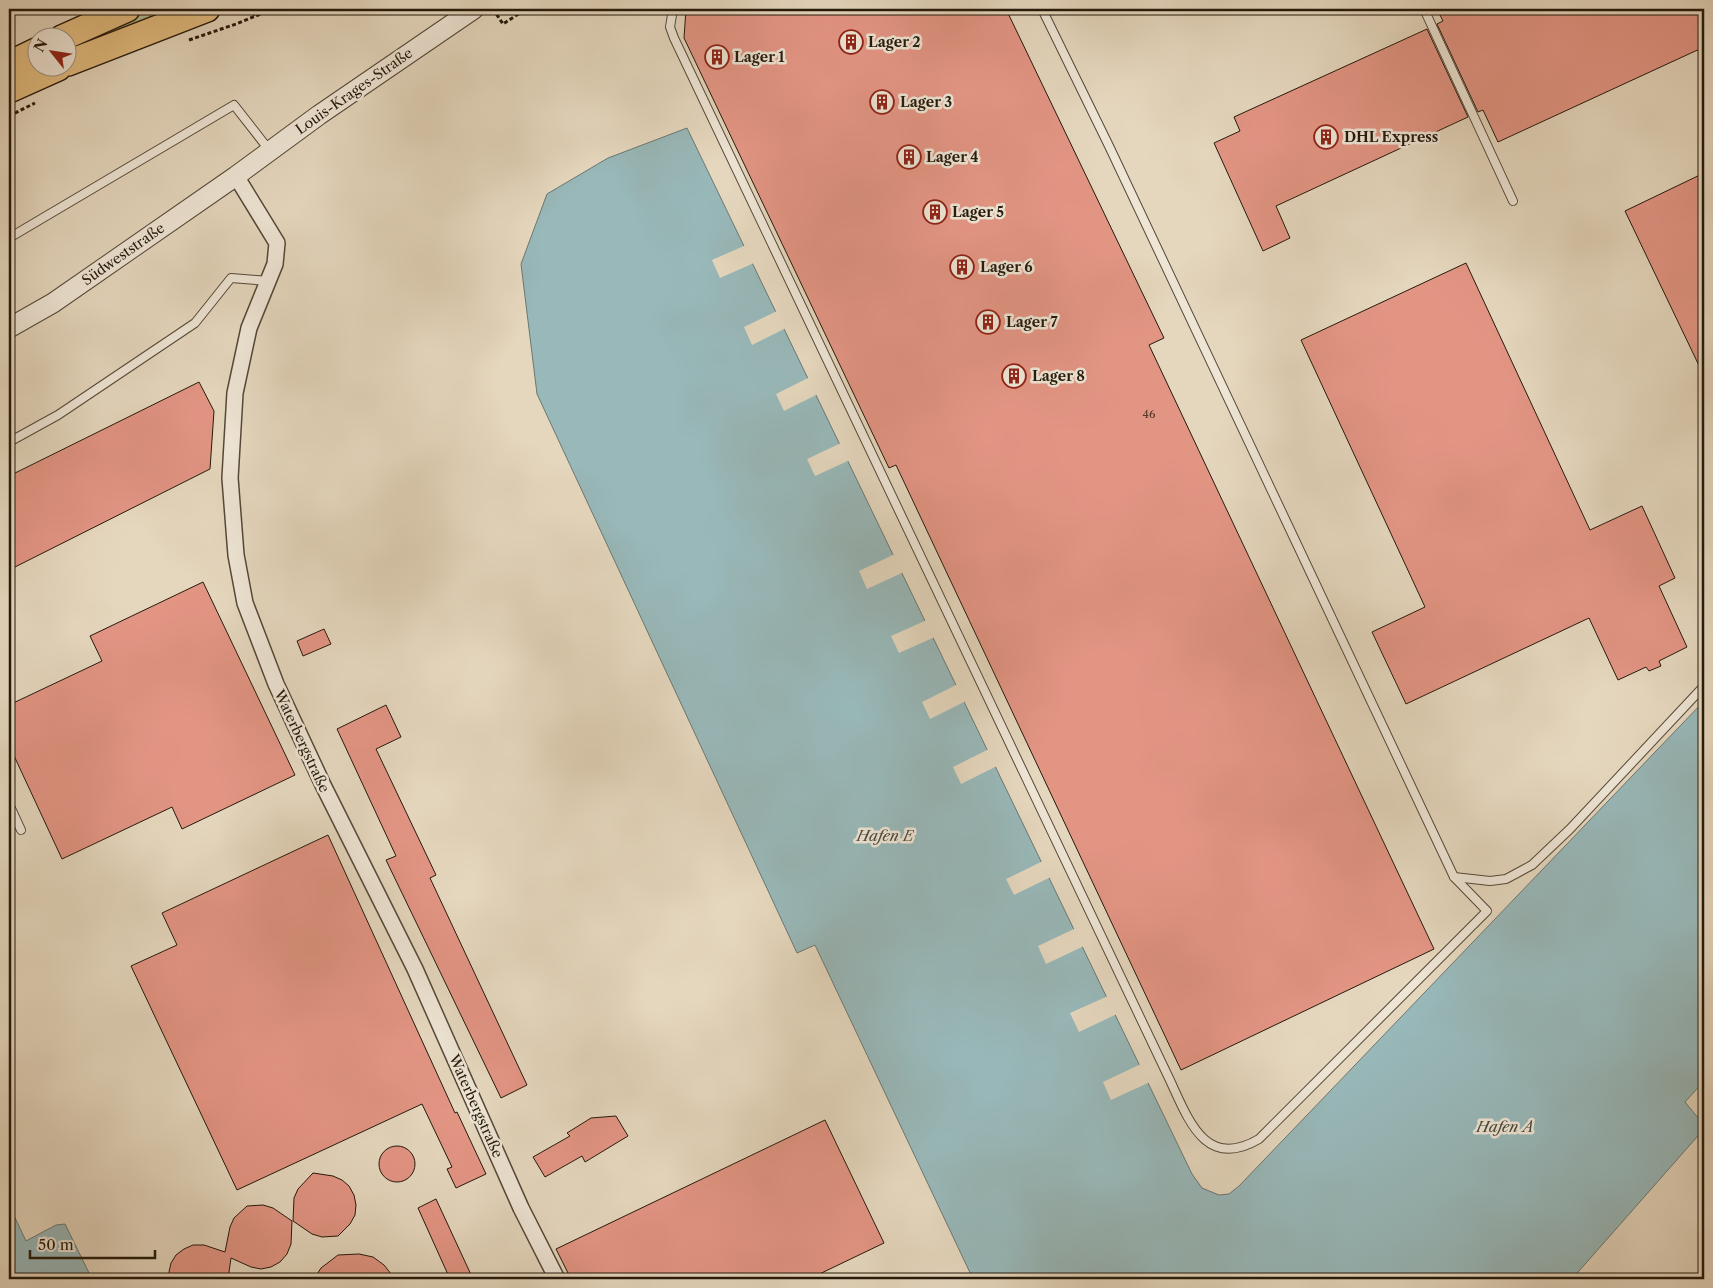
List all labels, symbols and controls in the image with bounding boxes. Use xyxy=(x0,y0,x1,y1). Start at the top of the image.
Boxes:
north arrow xyxy=(28,28,78,78)
building icon: Lager 2 xyxy=(838,29,864,55)
place label: Lager 2 xyxy=(868,33,921,51)
text: N xyxy=(30,36,52,55)
street label: Louis-Krages-Straße xyxy=(292,44,416,138)
building icon: Lager 1 xyxy=(704,44,730,70)
place label: Lager 1 xyxy=(734,48,785,66)
building icon: Lager 3 xyxy=(869,89,895,115)
place label: Lager 3 xyxy=(900,93,952,111)
building icon: DHL Express xyxy=(1313,124,1339,150)
place label: DHL Express xyxy=(1344,128,1438,146)
building icon: Lager 4 xyxy=(896,144,922,170)
place label: Lager 4 xyxy=(926,148,979,166)
building icon: Lager 5 xyxy=(922,199,948,225)
place label: Lager 5 xyxy=(952,203,1004,221)
street label: Südweststraße xyxy=(78,219,168,289)
building icon: Lager 6 xyxy=(949,254,975,280)
place label: Lager 6 xyxy=(980,258,1033,276)
building icon: Lager 7 xyxy=(975,309,1001,335)
place label: Lager 7 xyxy=(1006,313,1058,331)
building icon: Lager 8 xyxy=(1001,363,1027,389)
place label: Lager 8 xyxy=(1032,367,1085,385)
house number: 46 xyxy=(1143,407,1156,421)
street label: Waterbergstraße xyxy=(270,686,334,795)
water label: Hafen E xyxy=(856,826,914,845)
street label: Waterbergstraße xyxy=(445,1051,507,1161)
water label: Hafen A xyxy=(1475,1117,1534,1136)
scale bar xyxy=(30,1228,155,1260)
text: 50 m xyxy=(38,1235,74,1254)

